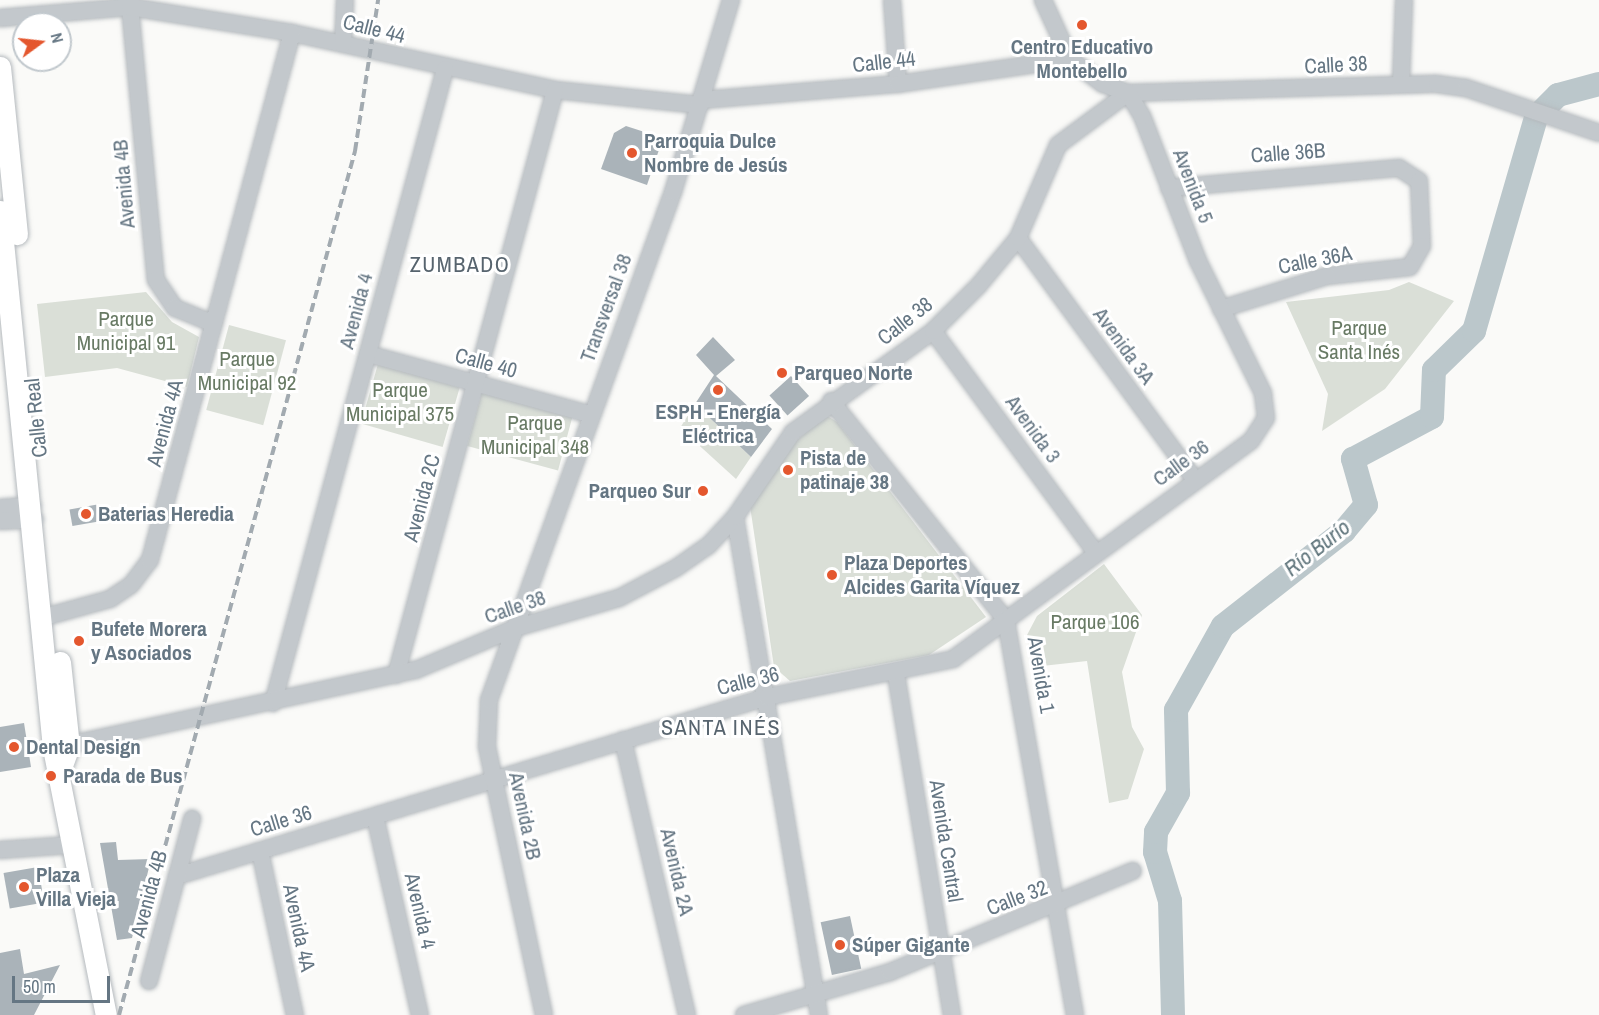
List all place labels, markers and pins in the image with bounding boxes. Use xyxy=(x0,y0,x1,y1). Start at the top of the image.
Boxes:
marker: Centro Educativo Montebello xyxy=(1075,18,1089,32)
place label: Centro Educativo Montebello xyxy=(1011,34,1153,84)
place label: Parroquia Dulce Nombre de Jesús xyxy=(644,128,788,178)
marker: Parroquia Dulce Nombre de Jesús xyxy=(625,146,639,160)
place label: Parqueo Norte xyxy=(794,360,913,386)
marker: Parqueo Norte xyxy=(775,366,789,380)
marker: ESPH - Energía Eléctrica xyxy=(711,383,725,397)
place label: ESPH - Energía Eléctrica xyxy=(655,399,781,449)
place label: Pista de patinaje 38 xyxy=(800,445,889,495)
marker: Pista de patinaje 38 xyxy=(781,463,795,477)
place label: Parqueo Sur xyxy=(589,478,691,504)
marker: Parqueo Sur xyxy=(696,484,710,498)
place label: Baterias Heredia xyxy=(98,501,234,527)
marker: Baterias Heredia xyxy=(79,507,93,521)
place label: Plaza Deportes Alcides Garita Víquez xyxy=(844,550,1020,600)
marker: Plaza Deportes Alcides Garita Víquez xyxy=(825,568,839,582)
place label: Bufete Morera y Asociados xyxy=(91,616,207,666)
marker: Bufete Morera y Asociados xyxy=(72,634,86,648)
place label: Dental Design xyxy=(26,734,141,760)
marker: Dental Design xyxy=(7,740,21,754)
place label: Parada de Bus xyxy=(63,763,183,789)
marker: Parada de Bus xyxy=(44,769,58,783)
place label: Plaza Villa Vieja xyxy=(36,862,116,912)
marker: Plaza Villa Vieja xyxy=(17,880,31,894)
place label: Súper Gigante xyxy=(852,932,970,958)
marker: Súper Gigante xyxy=(833,938,847,952)

